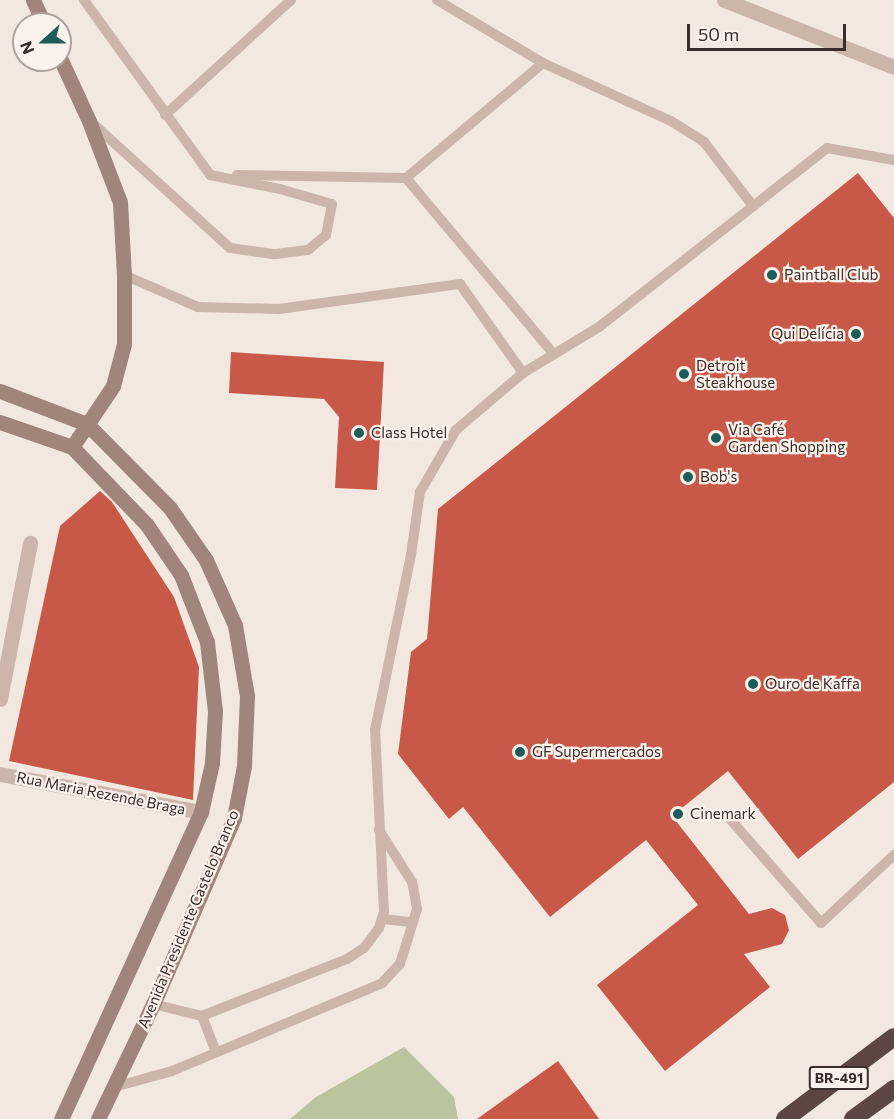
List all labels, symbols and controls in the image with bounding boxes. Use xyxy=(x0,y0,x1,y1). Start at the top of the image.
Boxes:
north arrow xyxy=(12,12,72,72)
scale bar xyxy=(690,12,849,50)
text: 50 m xyxy=(698,23,739,45)
text: N xyxy=(16,39,38,57)
place label: Paintball Club xyxy=(784,266,878,284)
marker: Paintball Club xyxy=(765,268,779,282)
place label: Qui Delícia xyxy=(771,325,844,343)
marker: Qui Delícia xyxy=(849,327,863,341)
place label: Detroit Steakhouse xyxy=(696,356,775,391)
marker: Detroit Steakhouse xyxy=(677,367,691,381)
place label: Via Café Garden Shopping xyxy=(728,420,845,455)
place label: Class Hotel xyxy=(371,424,447,442)
marker: Class Hotel xyxy=(352,426,366,440)
marker: Via Café Garden Shopping xyxy=(709,431,723,445)
place label: Bob's xyxy=(700,468,737,486)
marker: Bob's xyxy=(681,470,695,484)
place label: Ouro de Kaffa xyxy=(765,675,860,693)
marker: Ouro de Kaffa xyxy=(746,677,760,691)
place label: GF Supermercados xyxy=(532,743,661,761)
marker: GF Supermercados xyxy=(513,745,527,759)
street label: Rua Maria Rezende Braga xyxy=(15,768,187,818)
place label: Cinemark xyxy=(690,805,756,823)
street label: Avenida Presidente Castelo Branco xyxy=(134,807,242,1031)
marker: Cinemark xyxy=(671,807,685,821)
road number: BR-491 xyxy=(808,1067,870,1089)

